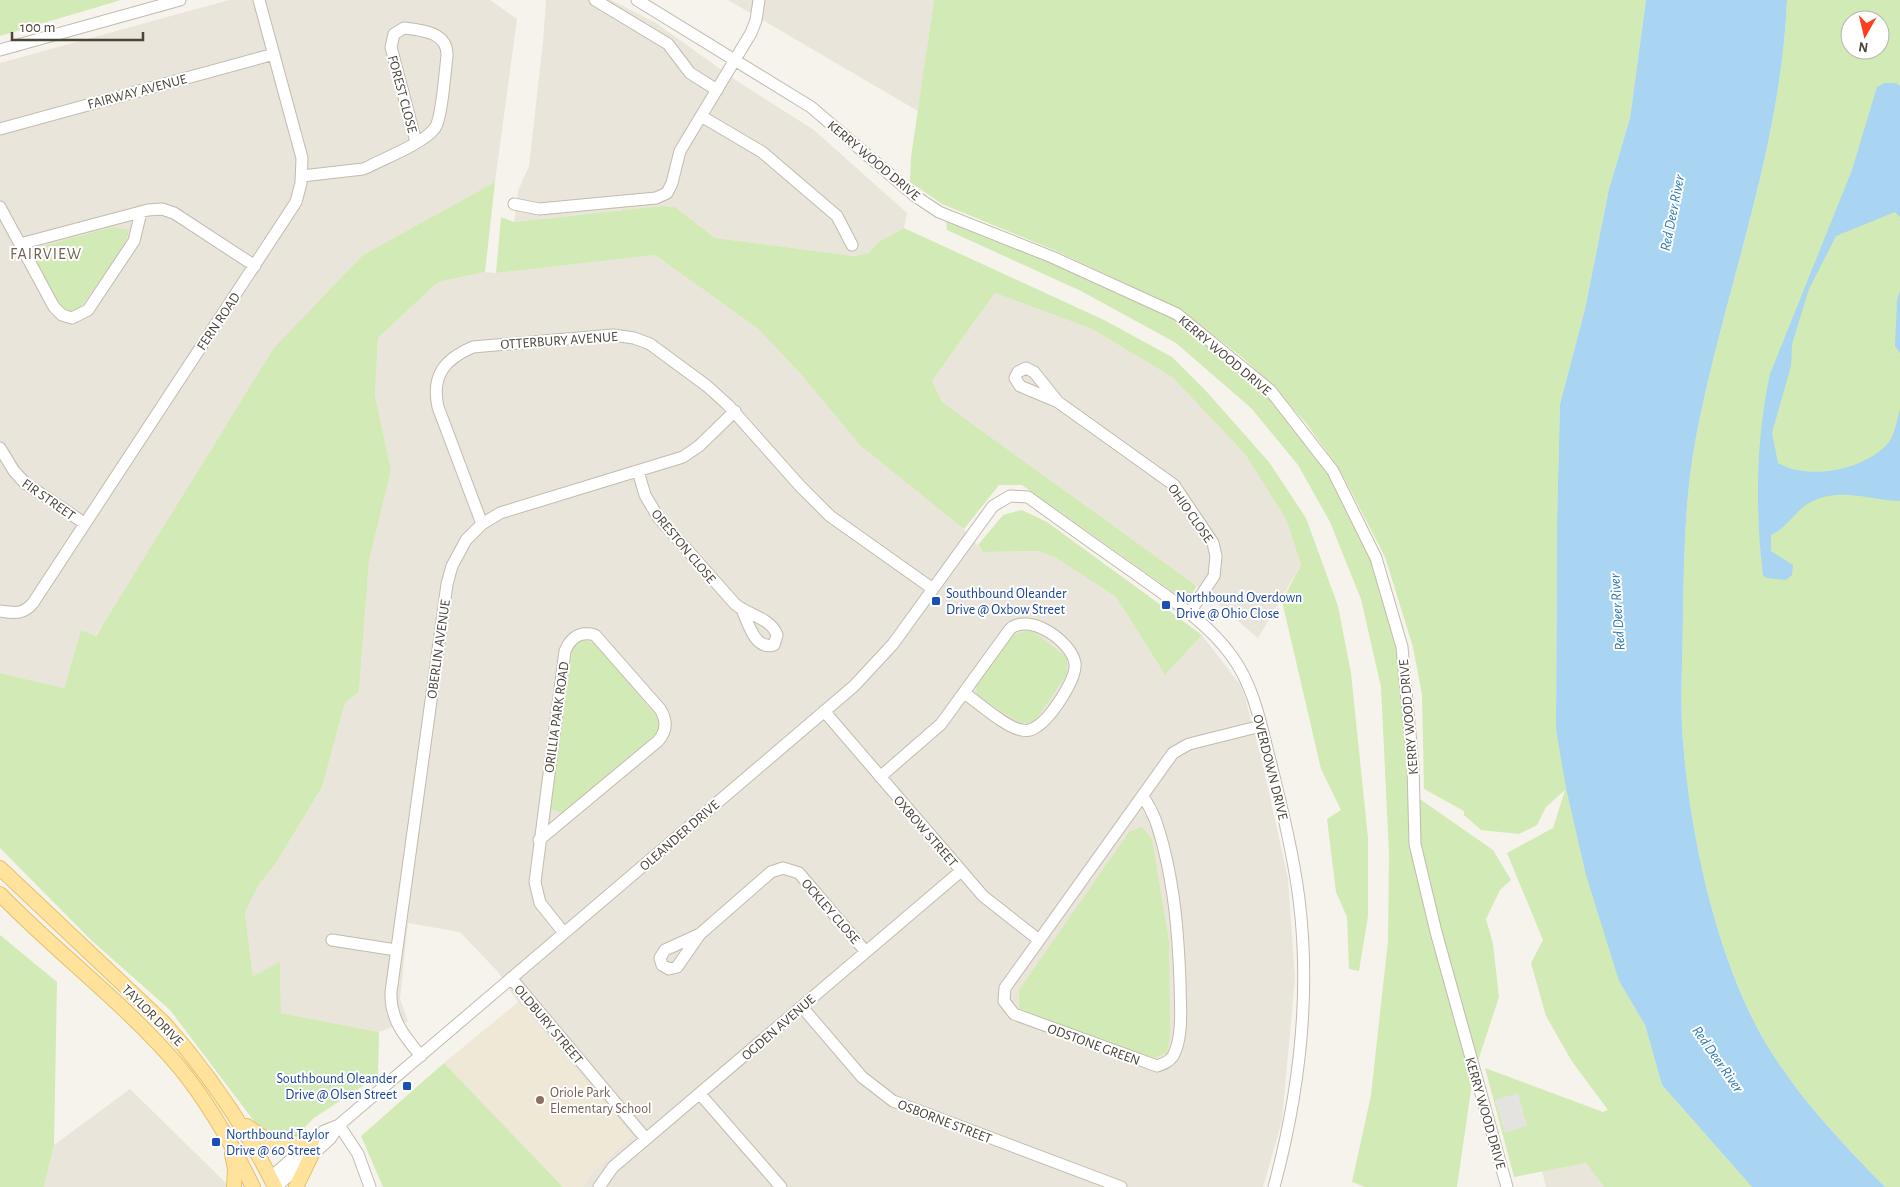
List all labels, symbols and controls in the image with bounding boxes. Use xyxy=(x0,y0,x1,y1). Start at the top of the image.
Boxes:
scale bar xyxy=(12,10,144,42)
north arrow xyxy=(1840,10,1890,60)
text: 100 m xyxy=(20,20,55,35)
text: N xyxy=(1858,39,1869,54)
street label: FOREST CLOSE xyxy=(385,54,419,135)
street label: FAIRWAY AVENUE xyxy=(86,72,188,112)
street label: KERRY WOOD DRIVE xyxy=(825,118,922,203)
water label: Red Deer River xyxy=(1658,173,1687,252)
district label: FAIRVIEW xyxy=(10,246,82,262)
street label: FERN ROAD xyxy=(195,290,243,353)
street label: KERRY WOOD DRIVE xyxy=(1176,313,1273,398)
street label: OTTERBURY AVENUE xyxy=(500,330,618,352)
street label: FIR STREET xyxy=(19,477,78,523)
street label: OHIO CLOSE xyxy=(1165,482,1216,546)
street label: ORESTON CLOSE xyxy=(648,507,718,586)
water label: Red Deer River xyxy=(1607,572,1628,651)
place label: Southbound Oleander Drive @ Oxbow Street xyxy=(946,587,1067,617)
place label: Northbound Overdown Drive @ Ohio Close xyxy=(1176,591,1302,621)
marker: Southbound Oleander Drive @ Oxbow Street xyxy=(930,595,942,607)
street label: OBERLIN AVENUE xyxy=(425,598,453,700)
marker: Northbound Overdown Drive @ Ohio Close xyxy=(1160,599,1172,611)
street label: KERRY WOOD DRIVE xyxy=(1397,658,1421,775)
street label: ORILLIA PARK ROAD xyxy=(542,661,572,774)
street label: OVERDOWN DRIVE xyxy=(1250,713,1290,822)
street label: OXBOW STREET xyxy=(891,793,960,870)
street label: OLEANDER DRIVE xyxy=(637,798,722,874)
street label: OCKLEY CLOSE xyxy=(798,877,862,947)
street label: TAYLOR DRIVE xyxy=(119,982,186,1049)
street label: OLDBURY STREET xyxy=(511,982,585,1067)
street label: OGDEN AVENUE xyxy=(739,992,818,1063)
street label: ODSTONE GREEN xyxy=(1046,1022,1142,1068)
water label: Red Deer River xyxy=(1689,1023,1747,1096)
street label: KERRY WOOD DRIVE xyxy=(1462,1056,1508,1171)
place label: Southbound Oleander Drive @ Olsen Street xyxy=(276,1072,398,1102)
marker: Southbound Oleander Drive @ Olsen Street xyxy=(401,1080,413,1092)
place label: Oriole Park Elementary School xyxy=(550,1086,652,1116)
marker: Oriole Park Elementary School xyxy=(534,1094,546,1106)
street label: OSBORNE STREET xyxy=(896,1098,994,1146)
place label: Northbound Taylor Drive @ 60 Street xyxy=(226,1128,330,1158)
marker: Northbound Taylor Drive @ 60 Street xyxy=(210,1136,222,1148)

